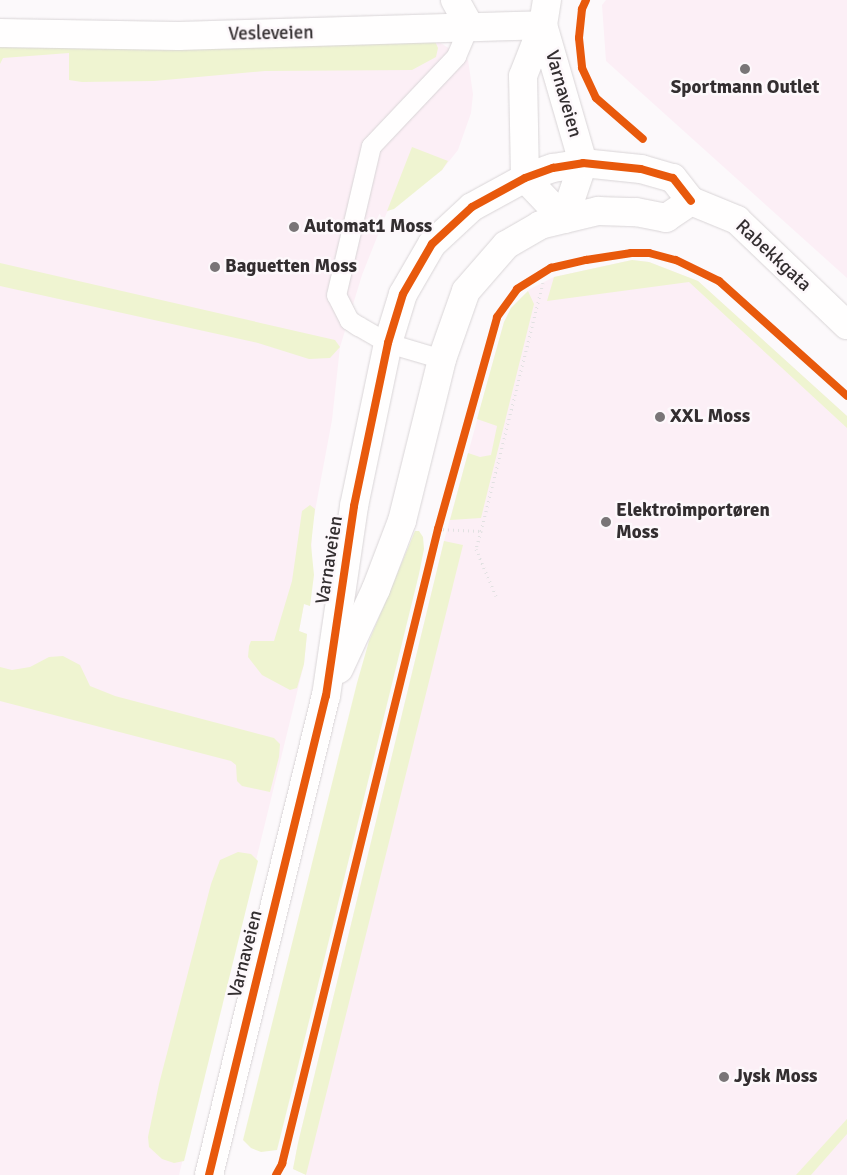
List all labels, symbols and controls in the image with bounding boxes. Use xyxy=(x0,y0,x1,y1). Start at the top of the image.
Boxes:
street label: Vesleveien xyxy=(228,22,314,46)
street label: Varnaveien xyxy=(540,48,586,140)
marker: Sportmann Outlet xyxy=(739,63,751,75)
place label: Sportmann Outlet xyxy=(671,77,819,99)
street label: Rabekkgata xyxy=(730,215,816,297)
place label: Automat1 Moss xyxy=(304,216,432,238)
marker: Automat1 Moss xyxy=(288,221,300,233)
place label: Baguetten Moss xyxy=(225,256,357,278)
marker: Baguetten Moss xyxy=(209,261,221,273)
place label: XXL Moss xyxy=(670,406,750,428)
marker: XXL Moss xyxy=(654,411,666,423)
place label: Elektroimportøren Moss xyxy=(616,500,770,544)
street label: Varnaveien xyxy=(312,514,348,606)
marker: Elektroimportøren Moss xyxy=(600,516,612,528)
street label: Varnaveien xyxy=(224,908,268,1000)
place label: Jysk Moss xyxy=(734,1066,818,1088)
marker: Jysk Moss xyxy=(718,1071,730,1083)

